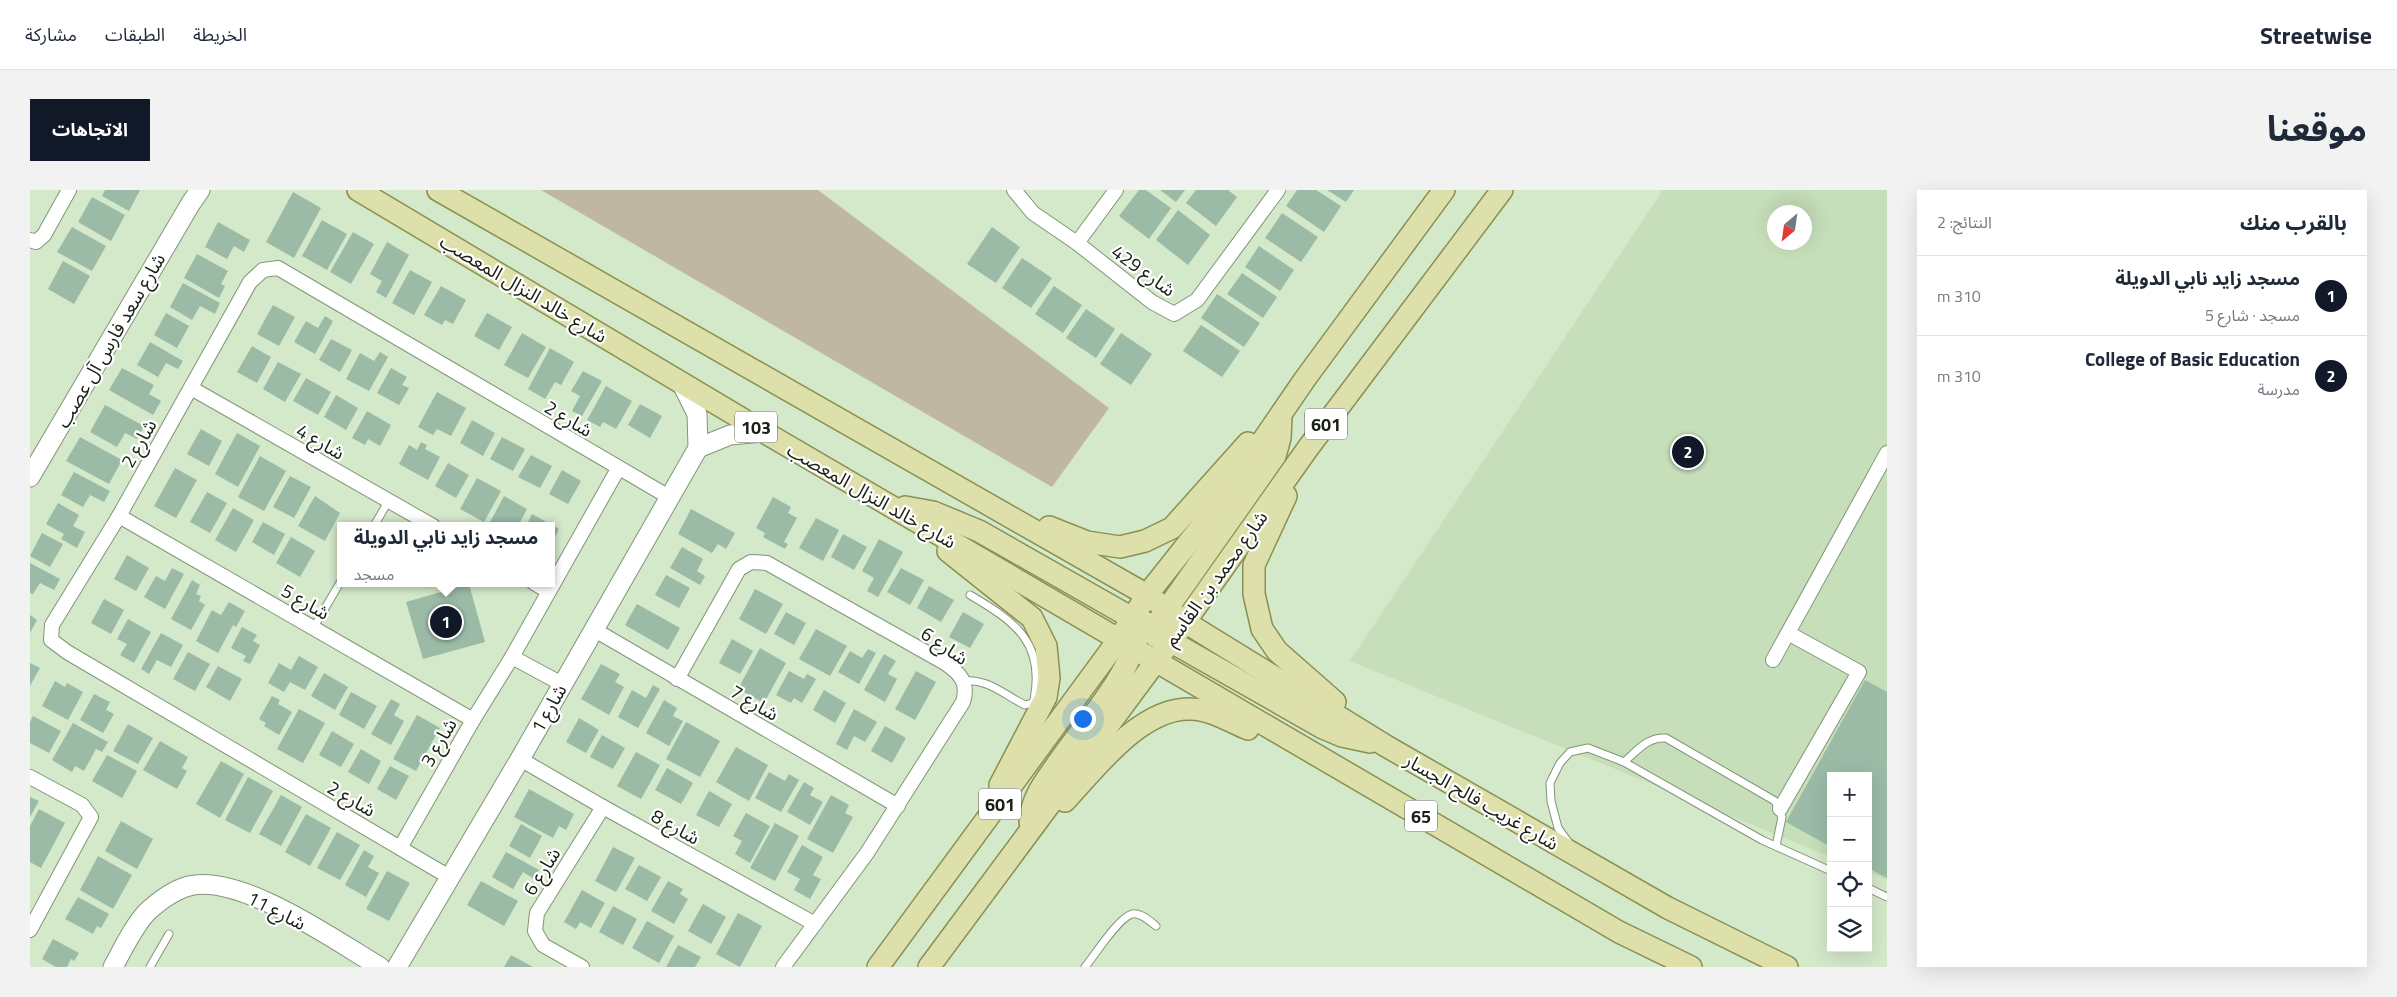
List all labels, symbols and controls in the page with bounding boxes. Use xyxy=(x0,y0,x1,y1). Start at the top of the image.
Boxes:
text: Streetwise xyxy=(2260,17,2372,53)
text: مشاركة xyxy=(25,21,77,48)
text: الطبقات xyxy=(105,21,165,48)
text: الخريطة xyxy=(193,21,247,48)
button: الاتجاهات xyxy=(30,99,150,161)
text: موقعنا xyxy=(2267,101,2367,155)
north arrow xyxy=(1767,205,1812,250)
text: بالقرب منك xyxy=(2240,206,2347,238)
text: النتائج: 2 xyxy=(1937,210,1992,234)
street label: شارع خالد النزال المعصب xyxy=(435,226,613,350)
street label: شارع 429 xyxy=(1106,237,1182,303)
street label: شارع سعد فارس آل عصب xyxy=(48,247,172,433)
text: مسجد زايد نابي الدويلة xyxy=(2115,263,2300,292)
text: 310 m xyxy=(1937,284,1981,308)
text: 1 xyxy=(2327,284,2335,308)
text: مسجد · شارع 5 xyxy=(2205,303,2300,327)
text: College of Basic Education xyxy=(2085,344,2300,373)
text: 310 m xyxy=(1937,364,1981,388)
text: 2 xyxy=(2327,364,2335,388)
text: مدرسة xyxy=(2257,377,2300,401)
street label: شارع 2 xyxy=(539,392,599,444)
road number: 601 xyxy=(1305,408,1347,440)
road number: 103 xyxy=(735,412,777,442)
street label: شارع 2 xyxy=(113,413,163,473)
street label: شارع 4 xyxy=(291,415,351,467)
pin: 2 xyxy=(1672,433,1704,471)
street label: شارع خالد النزال المعصب xyxy=(782,435,962,555)
street label: شارع محمد بن القاسم xyxy=(1156,504,1275,653)
popup xyxy=(337,522,555,587)
text: مسجد زايد نابي الدويلة xyxy=(354,522,538,551)
text: مسجد xyxy=(354,562,394,586)
street label: شارع 5 xyxy=(276,575,336,627)
pin: 1 xyxy=(430,603,462,641)
street label: شارع 6 xyxy=(915,618,975,672)
street label: شارع 7 xyxy=(725,676,785,728)
street label: شارع 1 xyxy=(523,678,573,738)
your location xyxy=(1070,706,1096,732)
street label: شارع 3 xyxy=(412,712,464,772)
street label: شارع غريب فالح الجسار xyxy=(1398,744,1565,858)
street label: شارع 2 xyxy=(322,772,382,824)
map controls xyxy=(1827,772,1872,952)
button: + xyxy=(1827,772,1872,817)
road number: 601 xyxy=(979,788,1021,820)
road number: 65 xyxy=(1405,800,1437,832)
street label: شارع 8 xyxy=(646,801,706,851)
button: − xyxy=(1827,817,1872,862)
street label: شارع 6 xyxy=(515,841,567,901)
button: locate xyxy=(1827,862,1872,907)
street label: شارع 11 xyxy=(243,883,311,937)
button: layers xyxy=(1827,907,1872,952)

